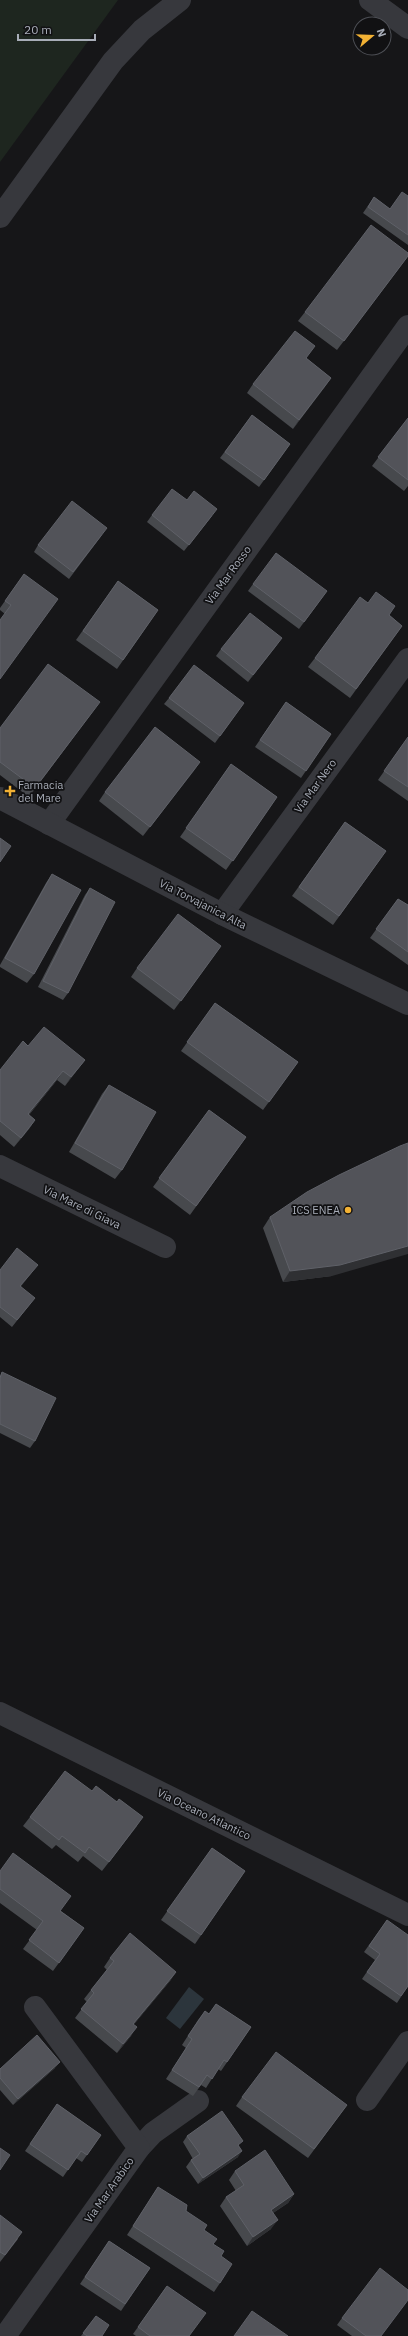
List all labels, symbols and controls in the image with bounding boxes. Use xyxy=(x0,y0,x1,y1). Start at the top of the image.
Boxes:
scale bar xyxy=(18,16,95,42)
north arrow xyxy=(352,16,392,56)
text: 20 m xyxy=(24,22,52,37)
text: N xyxy=(374,27,389,39)
street label: Via Mar Rosso xyxy=(202,543,254,607)
street label: Via Mar Nero xyxy=(291,756,339,816)
place label: Farmacia del Mare xyxy=(18,778,63,805)
marker: Farmacia del Mare xyxy=(5,786,15,796)
street label: Via Torvajanica Alta xyxy=(157,876,249,932)
street label: Via Mare di Giava xyxy=(41,1182,123,1232)
place label: ICS ENEA xyxy=(292,1203,340,1217)
marker: ICS ENEA xyxy=(343,1205,353,1215)
street label: Via Oceano Atlantico xyxy=(155,1785,253,1843)
street label: Via Mar Arabico xyxy=(81,2154,137,2226)

